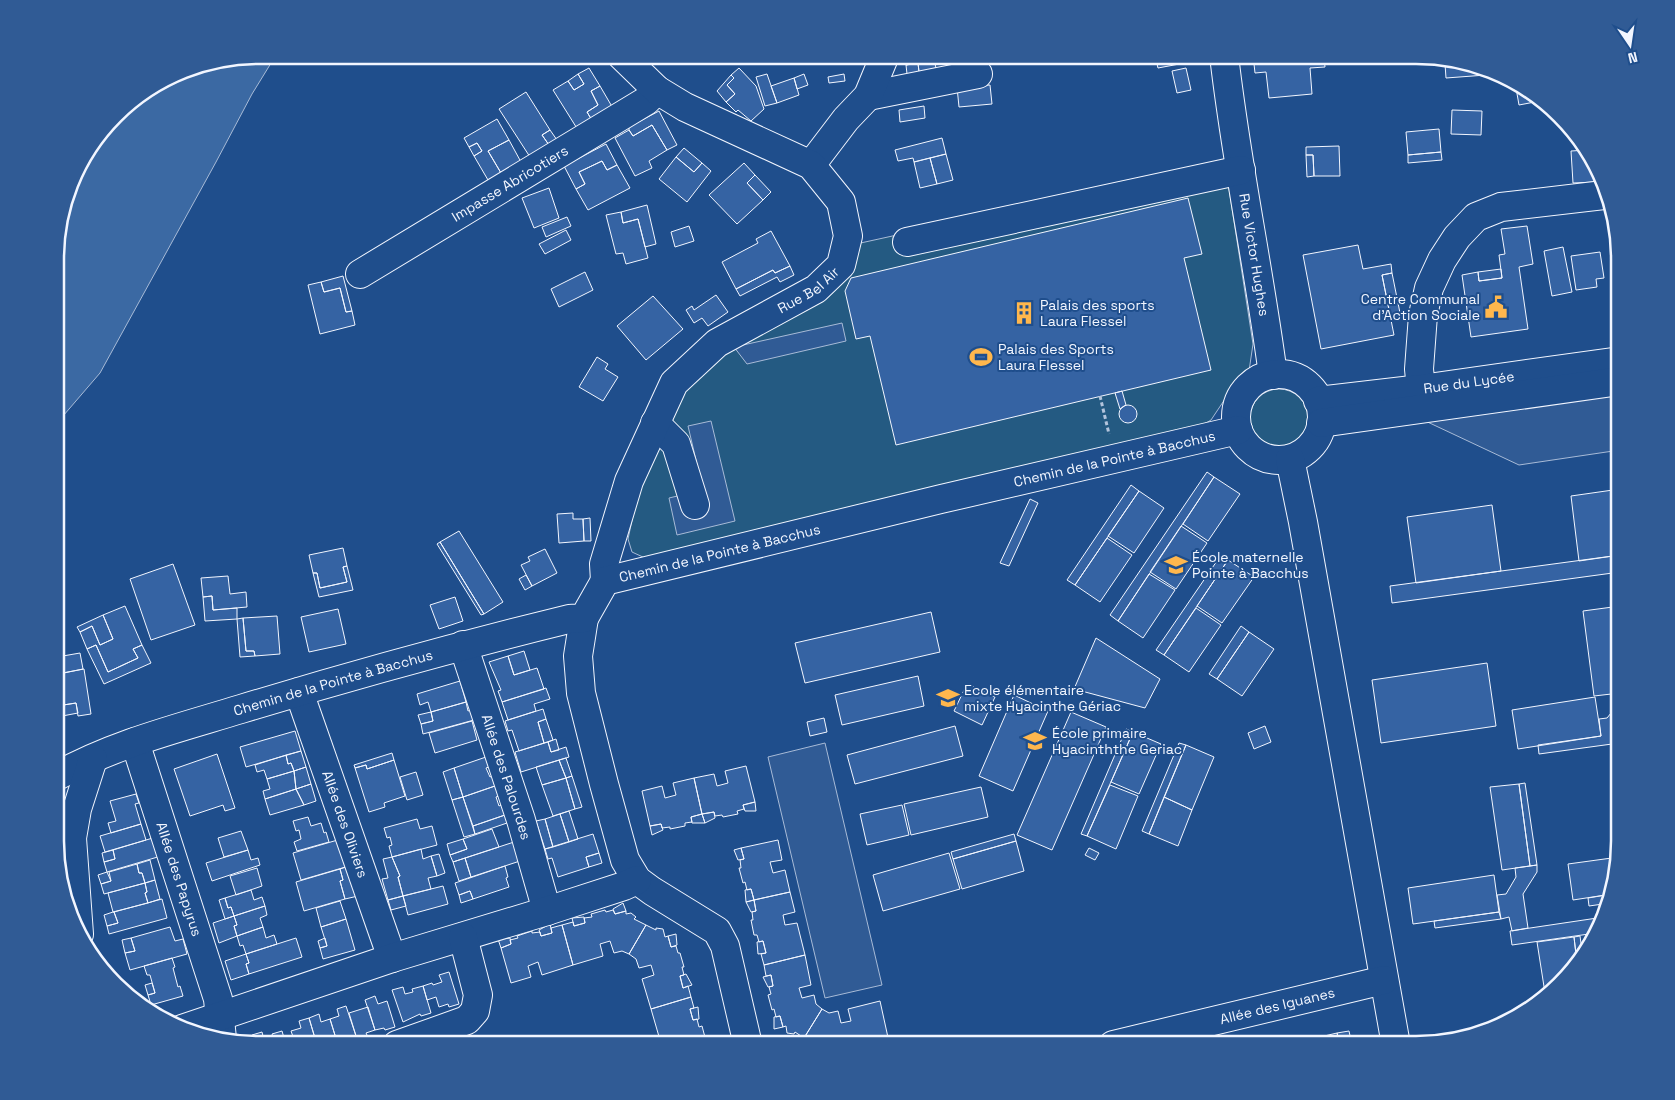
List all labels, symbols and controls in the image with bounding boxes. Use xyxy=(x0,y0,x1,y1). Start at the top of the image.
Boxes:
north arrow xyxy=(1605,20,1655,70)
text: N xyxy=(1626,48,1640,67)
street label: Impasse Abricotiers xyxy=(448,141,571,226)
street label: Rue Victor Hughes xyxy=(1235,192,1273,317)
street label: Rue Bel Air xyxy=(774,263,843,317)
place label: Centre Communal d’Action Sociale xyxy=(1361,290,1480,324)
public building icon: Centre Communal d’Action Sociale xyxy=(1483,294,1509,320)
place label: Palais des sports Laura Flessel xyxy=(1040,296,1155,330)
building icon: Palais des sports Laura Flessel xyxy=(1011,300,1037,326)
place label: Palais des Sports Laura Flessel xyxy=(998,340,1114,374)
sports icon: Palais des Sports Laura Flessel xyxy=(968,344,994,370)
street label: Rue du Lycée xyxy=(1422,367,1515,398)
street label: Chemin de la Pointe à Bacchus xyxy=(1012,427,1217,491)
street label: Chemin de la Pointe à Bacchus xyxy=(617,520,822,586)
place label: École maternelle Pointe à Bacchus xyxy=(1192,548,1309,582)
school or university icon: École maternelle Pointe à Bacchus xyxy=(1163,552,1189,578)
street label: Chemin de la Pointe à Bacchus xyxy=(231,646,435,720)
place label: Ecole élémentaire mixte Hyacinthe Gériac xyxy=(964,681,1121,715)
school or university icon: Ecole élémentaire mixte Hyacinthe Gériac xyxy=(935,685,961,711)
street label: Allée des Palourdes xyxy=(478,712,535,842)
place label: École primaire Hyacinththe Geriac xyxy=(1052,724,1182,758)
school or university icon: École primaire Hyacinththe Geriac xyxy=(1022,728,1048,754)
street label: Allée des Oliviers xyxy=(318,768,372,880)
street label: Allée des Papyrus xyxy=(152,819,206,939)
street label: Allée des Iguanes xyxy=(1218,983,1337,1028)

